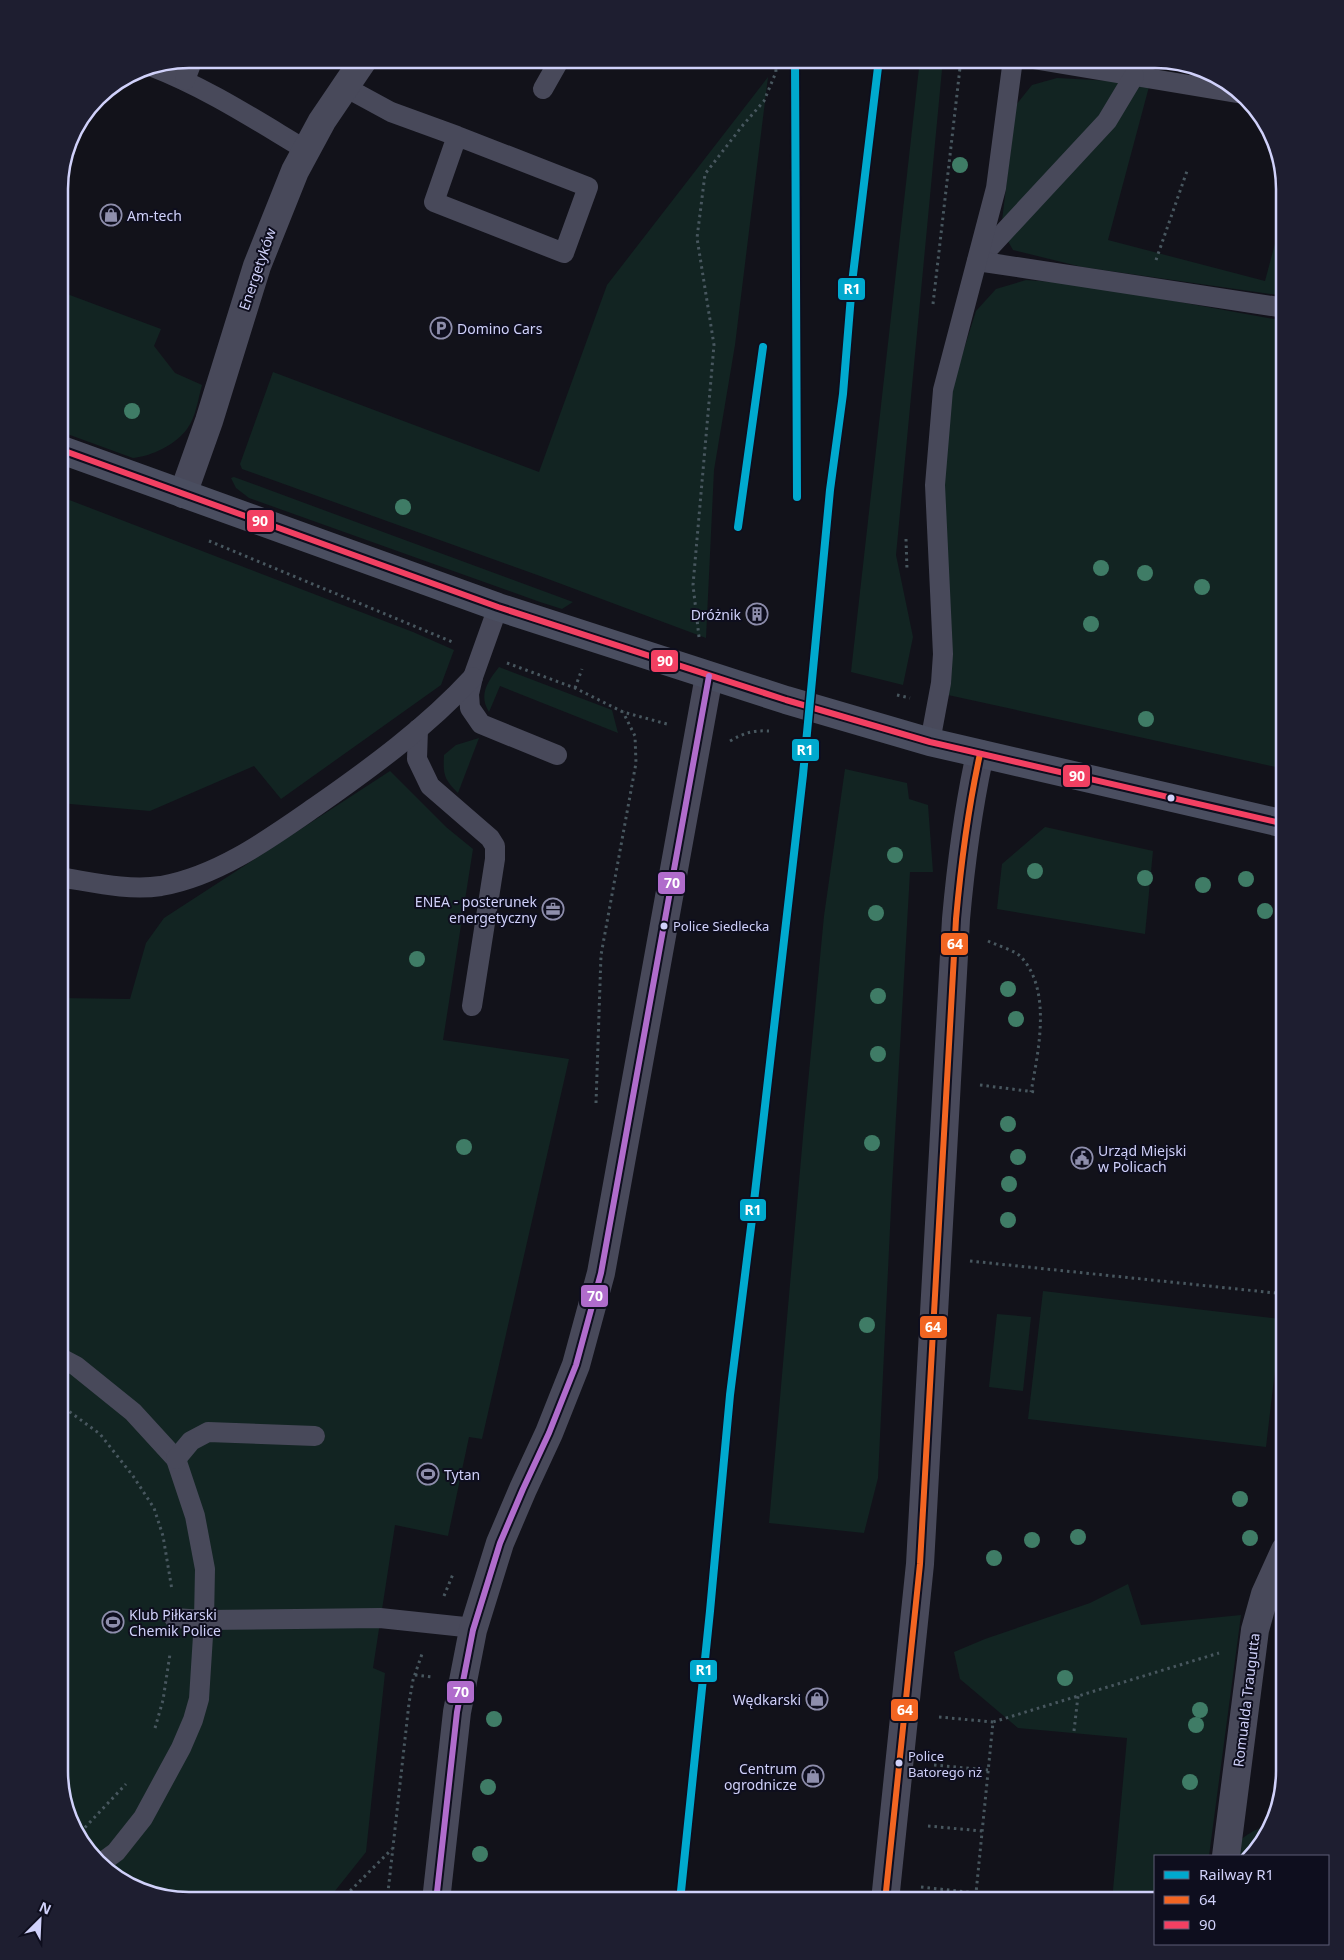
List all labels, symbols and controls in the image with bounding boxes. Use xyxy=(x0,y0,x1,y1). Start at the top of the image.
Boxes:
shop icon: Am-tech xyxy=(99,203,123,227)
place label: Am-tech xyxy=(127,206,182,225)
street label: Energetyków xyxy=(234,226,280,312)
line badge: R1 xyxy=(837,277,866,301)
text: R1 xyxy=(843,279,861,298)
parking icon: Domino Cars xyxy=(429,316,453,340)
place label: Domino Cars xyxy=(457,319,543,338)
line badge: 90 xyxy=(246,509,275,533)
text: 90 xyxy=(252,511,268,530)
building icon: Dróżnik xyxy=(745,602,769,626)
place label: Dróżnik xyxy=(691,605,742,624)
line badge: 90 xyxy=(650,649,679,673)
text: 90 xyxy=(657,651,673,670)
line badge: R1 xyxy=(791,738,820,762)
text: R1 xyxy=(796,740,814,759)
line badge: 90 xyxy=(1062,764,1091,788)
text: 90 xyxy=(1069,766,1085,785)
unlabelled marker xyxy=(1166,793,1176,803)
line badge: 70 xyxy=(657,871,686,895)
text: 70 xyxy=(664,873,680,892)
place label: ENEA - posterunek energetyczny xyxy=(415,892,538,927)
office icon: ENEA - posterunek energetyczny xyxy=(541,897,565,921)
place label: Police Siedlecka xyxy=(673,917,769,935)
marker: Police Siedlecka xyxy=(659,921,669,931)
line badge: 64 xyxy=(940,932,969,956)
text: 64 xyxy=(947,934,963,953)
place label: Urząd Miejski w Policach xyxy=(1098,1141,1186,1176)
public building icon: Urząd Miejski w Policach xyxy=(1070,1146,1094,1170)
line badge: R1 xyxy=(739,1198,767,1222)
text: R1 xyxy=(744,1200,762,1219)
line badge: 70 xyxy=(580,1284,609,1308)
text: 70 xyxy=(587,1286,603,1305)
line badge: 64 xyxy=(919,1315,948,1339)
text: 64 xyxy=(925,1317,941,1336)
sports icon: Tytan xyxy=(416,1462,440,1486)
place label: Tytan xyxy=(444,1465,480,1484)
place label: Klub Piłkarski Chemik Police xyxy=(129,1605,221,1640)
sports icon: Klub Piłkarski Chemik Police xyxy=(101,1610,125,1634)
street label: Romualda Traugutta xyxy=(1228,1632,1264,1768)
line badge: R1 xyxy=(689,1659,718,1683)
text: R1 xyxy=(695,1660,713,1679)
line badge: 70 xyxy=(446,1680,475,1704)
text: 70 xyxy=(453,1682,469,1701)
shop icon: Wędkarski xyxy=(805,1687,829,1711)
place label: Wędkarski xyxy=(733,1690,801,1709)
line badge: 64 xyxy=(890,1698,919,1722)
text: 64 xyxy=(897,1700,913,1719)
place label: Police Batorego nż xyxy=(908,1747,982,1781)
marker: Police Batorego nż xyxy=(894,1758,904,1768)
place label: Centrum ogrodnicze xyxy=(724,1759,797,1794)
shop icon: Centrum ogrodnicze xyxy=(801,1764,825,1788)
legend xyxy=(1154,1855,1329,1945)
text: Railway R1 xyxy=(1199,1864,1274,1884)
text: 64 xyxy=(1199,1889,1217,1909)
north arrow xyxy=(15,1895,65,1945)
text: N xyxy=(36,1897,55,1919)
text: 90 xyxy=(1199,1914,1216,1934)

